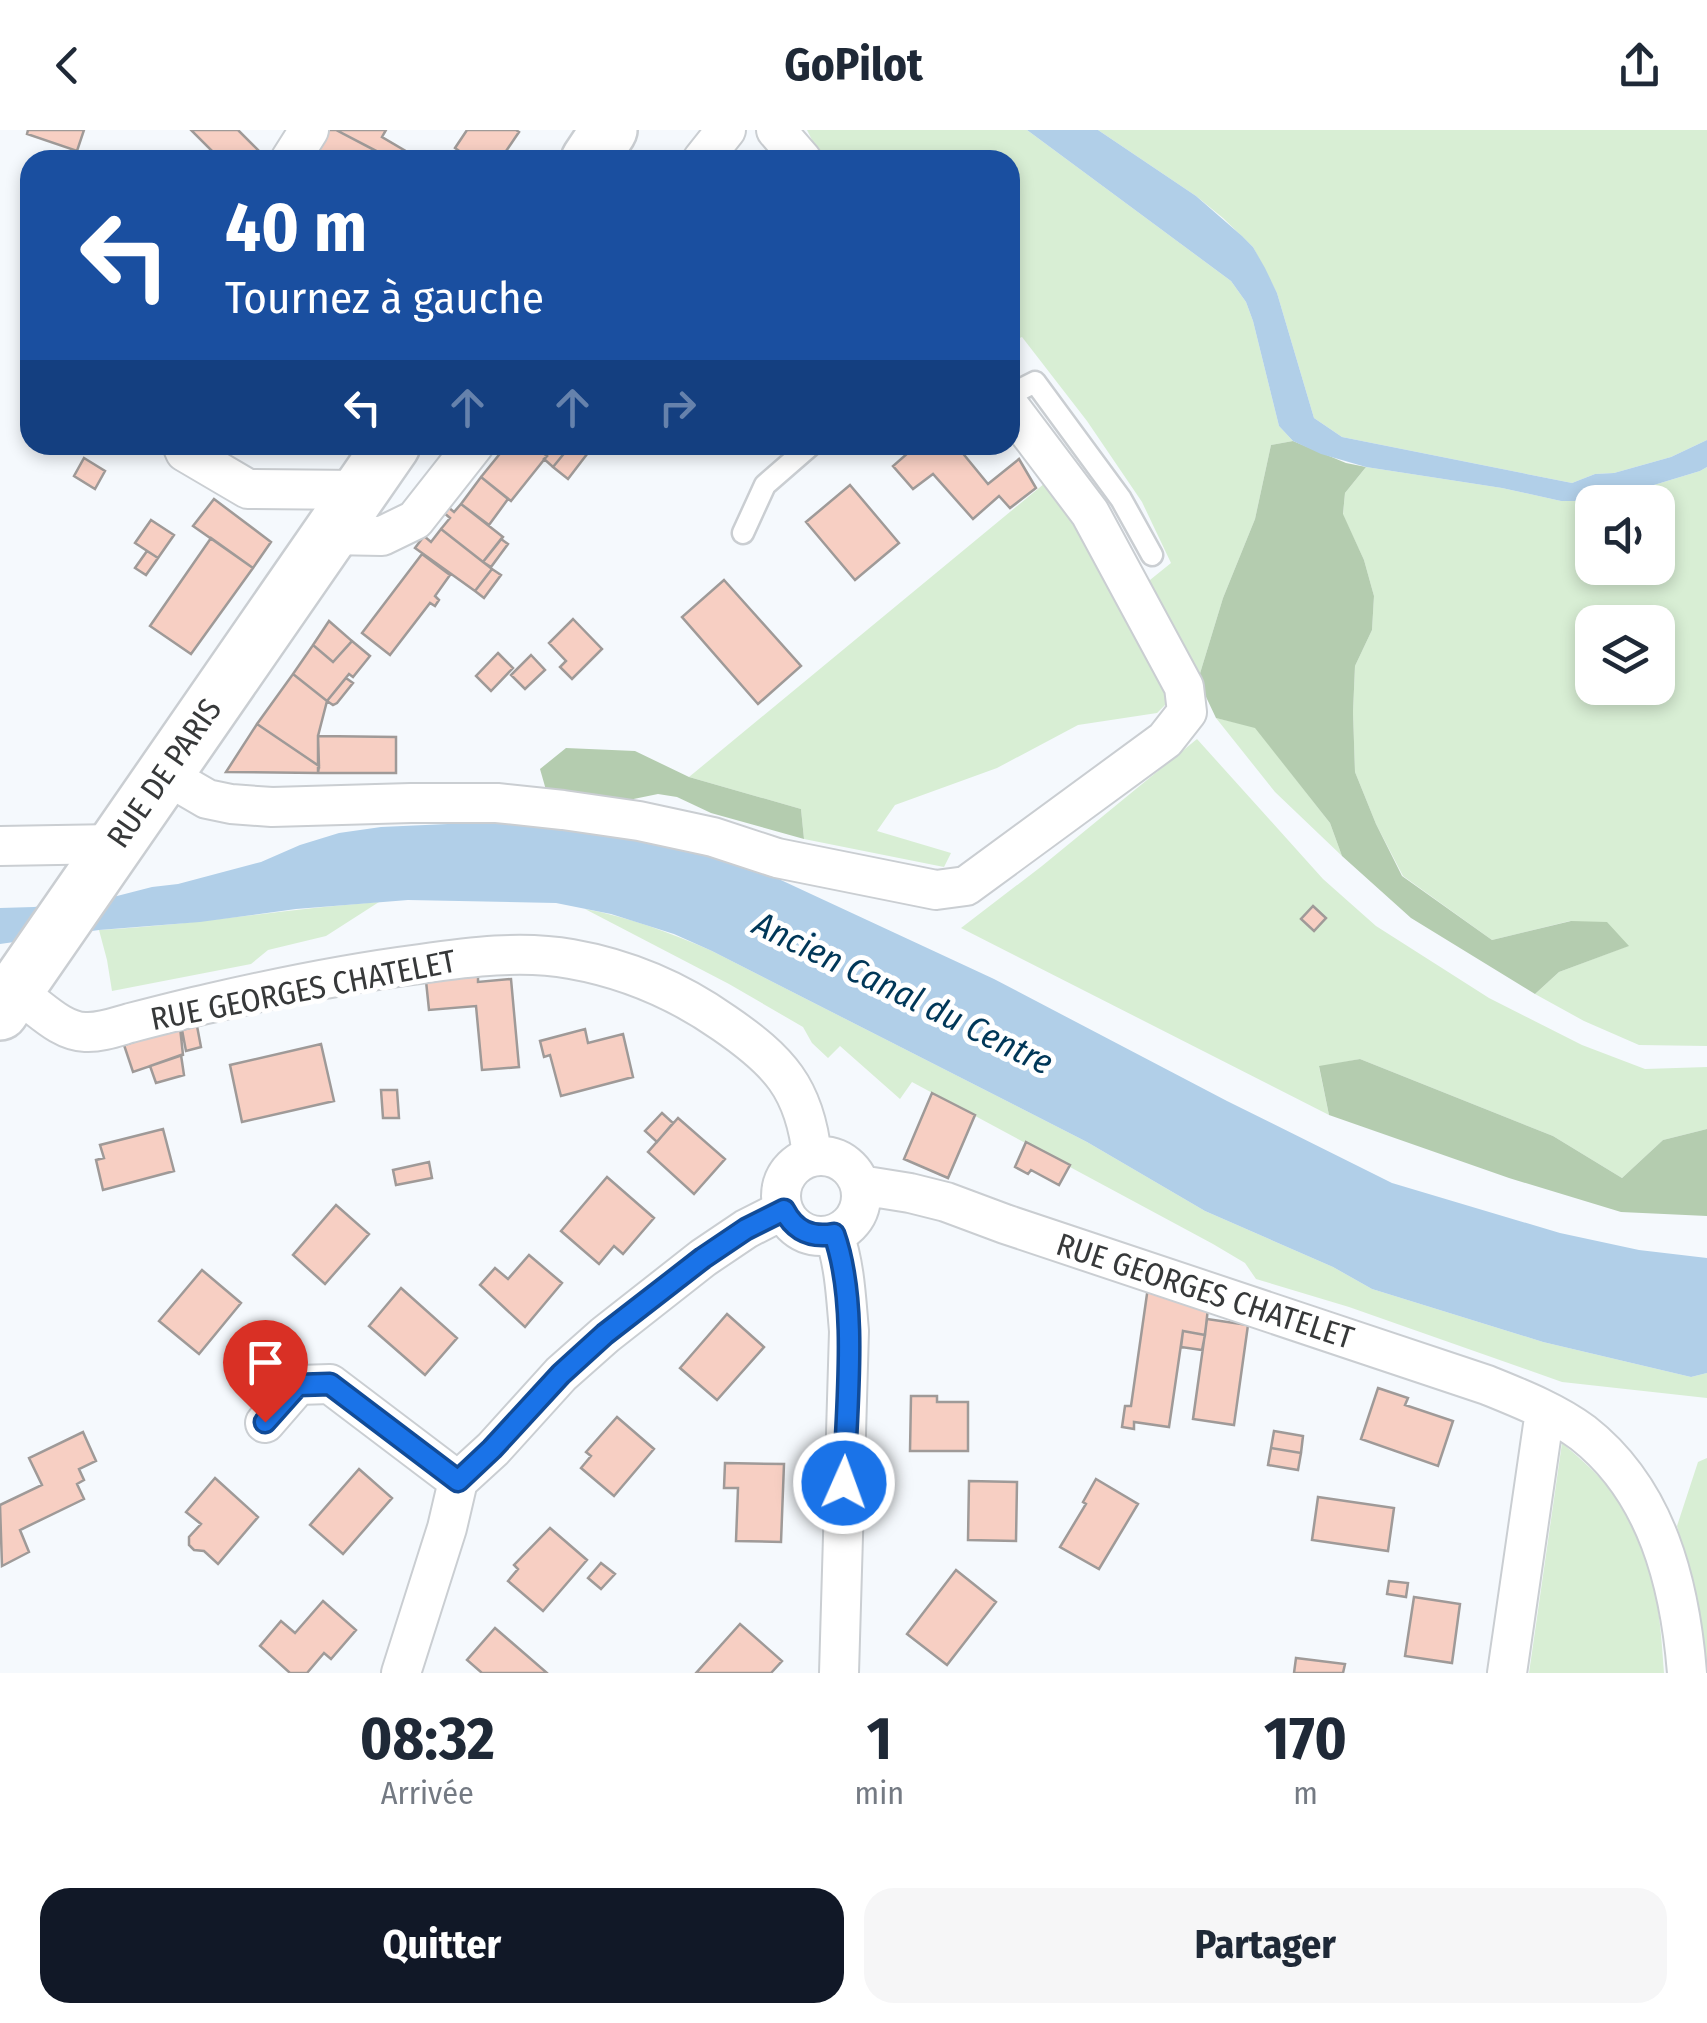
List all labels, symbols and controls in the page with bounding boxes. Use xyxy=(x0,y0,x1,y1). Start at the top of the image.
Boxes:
icon: back xyxy=(40,38,95,93)
text: GoPilot xyxy=(784,38,923,92)
icon: share xyxy=(1612,38,1667,93)
text: 40 m xyxy=(225,186,367,270)
icon: left xyxy=(60,190,190,320)
text: Tournez à gauche xyxy=(225,271,544,325)
icon: left xyxy=(335,380,390,435)
icon: ahead xyxy=(440,380,495,435)
icon: ahead xyxy=(545,380,600,435)
icon: right xyxy=(650,380,705,435)
map controls xyxy=(1575,485,1675,705)
button: sound xyxy=(1575,485,1675,585)
button: layers xyxy=(1575,605,1675,705)
street label: RUE DE PARIS xyxy=(99,691,229,855)
water label: Ancien Canal du Centre xyxy=(745,901,1060,1084)
street label: RUE GEORGES CHATELET xyxy=(147,942,459,1038)
street label: RUE GEORGES CHATELET xyxy=(1052,1225,1358,1357)
pin xyxy=(223,1320,308,1423)
icon: arrive xyxy=(238,1335,293,1390)
position arrow xyxy=(792,1431,896,1535)
text: 08:32 xyxy=(360,1703,495,1775)
text: 1 xyxy=(867,1703,892,1775)
text: 170 xyxy=(1264,1703,1347,1775)
text: Arrivée xyxy=(381,1774,474,1812)
text: min xyxy=(855,1774,904,1812)
text: m xyxy=(1293,1774,1318,1812)
button: Quitter xyxy=(40,1888,844,2003)
button: Partager xyxy=(864,1888,1667,2003)

